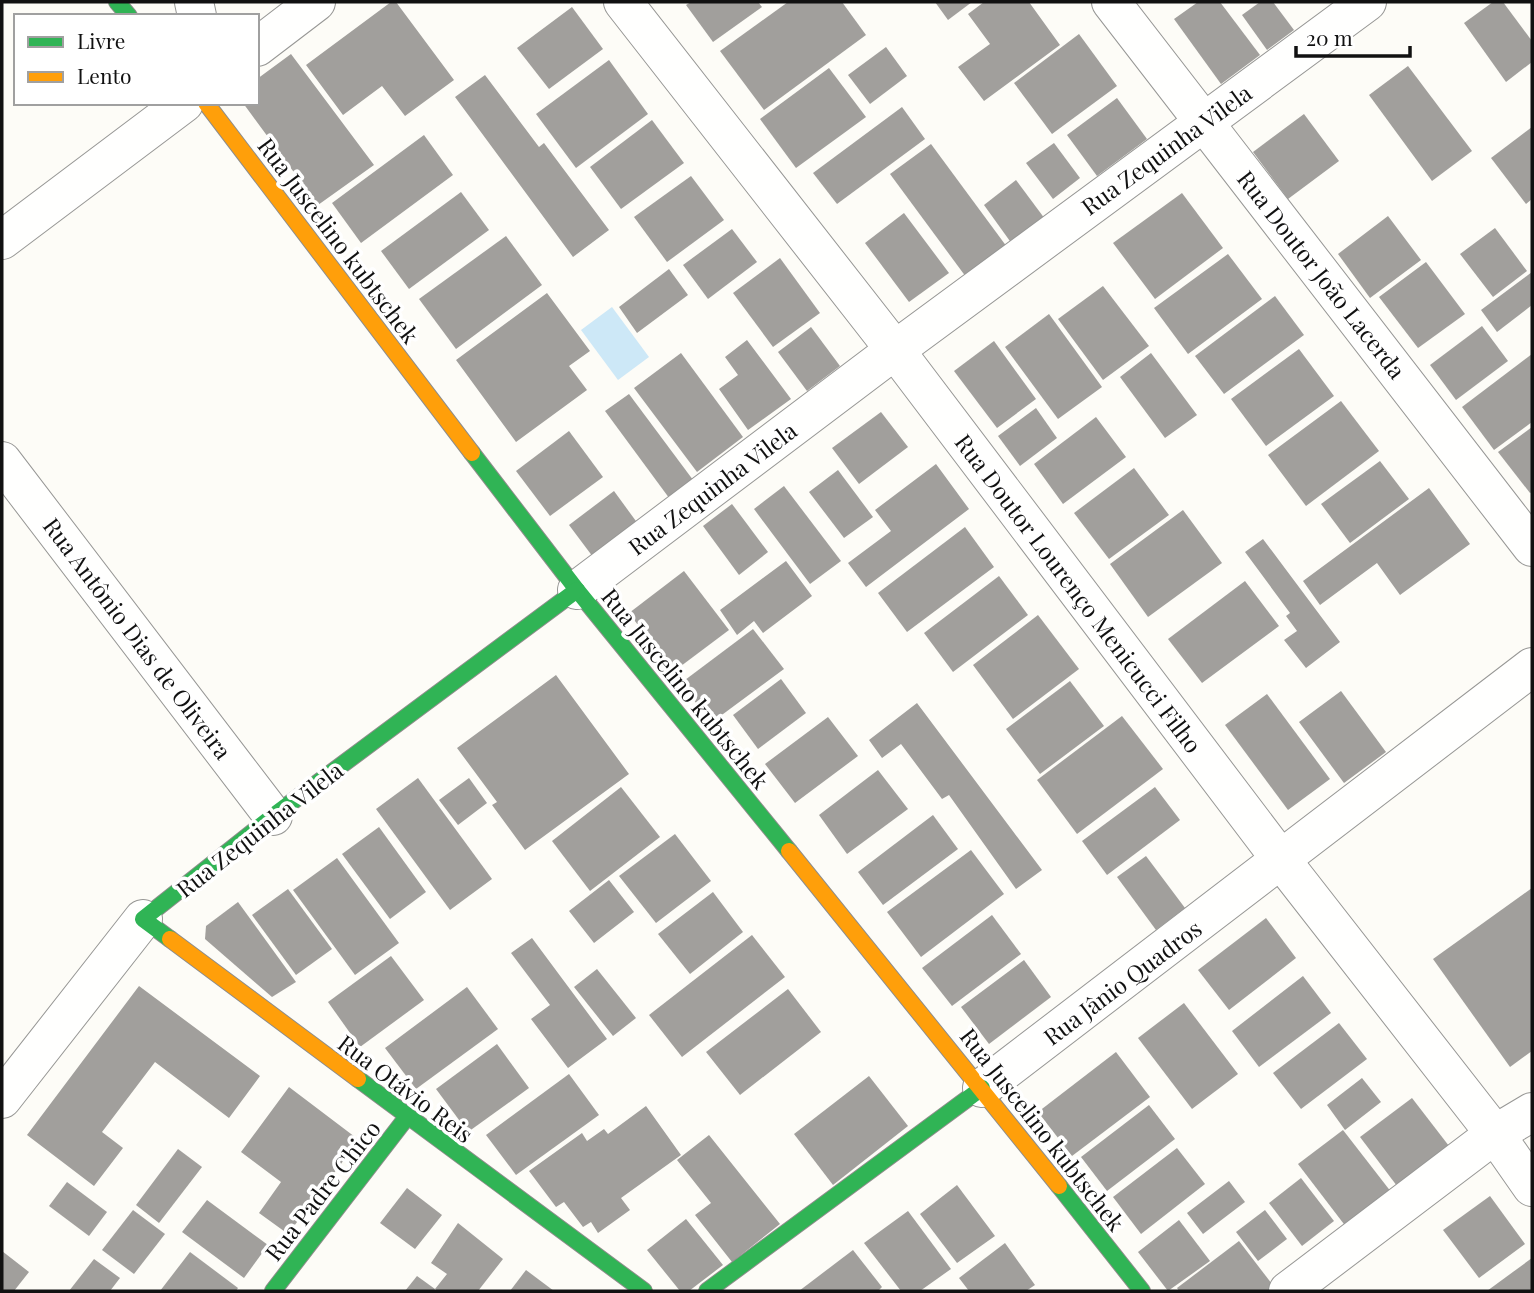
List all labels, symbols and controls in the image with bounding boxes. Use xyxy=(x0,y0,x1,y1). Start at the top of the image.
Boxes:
legend xyxy=(14,14,259,105)
scale bar xyxy=(1296,14,1410,58)
text: 20 m xyxy=(1306,23,1353,51)
text: Livre xyxy=(77,26,125,54)
text: Lento xyxy=(77,61,131,89)
street label: Rua Zequinha Vilela xyxy=(1075,76,1258,221)
street label: Rua Juscelino kubtschek xyxy=(251,131,427,349)
street label: Rua Doutor João Lacerda xyxy=(1231,164,1413,385)
street label: Rua Zequinha Vilela xyxy=(621,414,803,562)
street label: Rua Doutor Lourenço Menicucci Filho xyxy=(949,427,1209,759)
street label: Rua Antônio Dias de Oliveira xyxy=(37,511,239,766)
street label: Rua Juscelino kubtschek xyxy=(595,581,777,795)
street label: Rua Zequinha Vilela xyxy=(169,754,349,904)
street label: Rua Jânio Quadros xyxy=(1037,912,1207,1052)
street label: Rua Juscelino kubtschek xyxy=(954,1021,1132,1237)
street label: Rua Otávio Reis xyxy=(332,1027,480,1149)
street label: Rua Padre Chico xyxy=(257,1113,387,1267)

